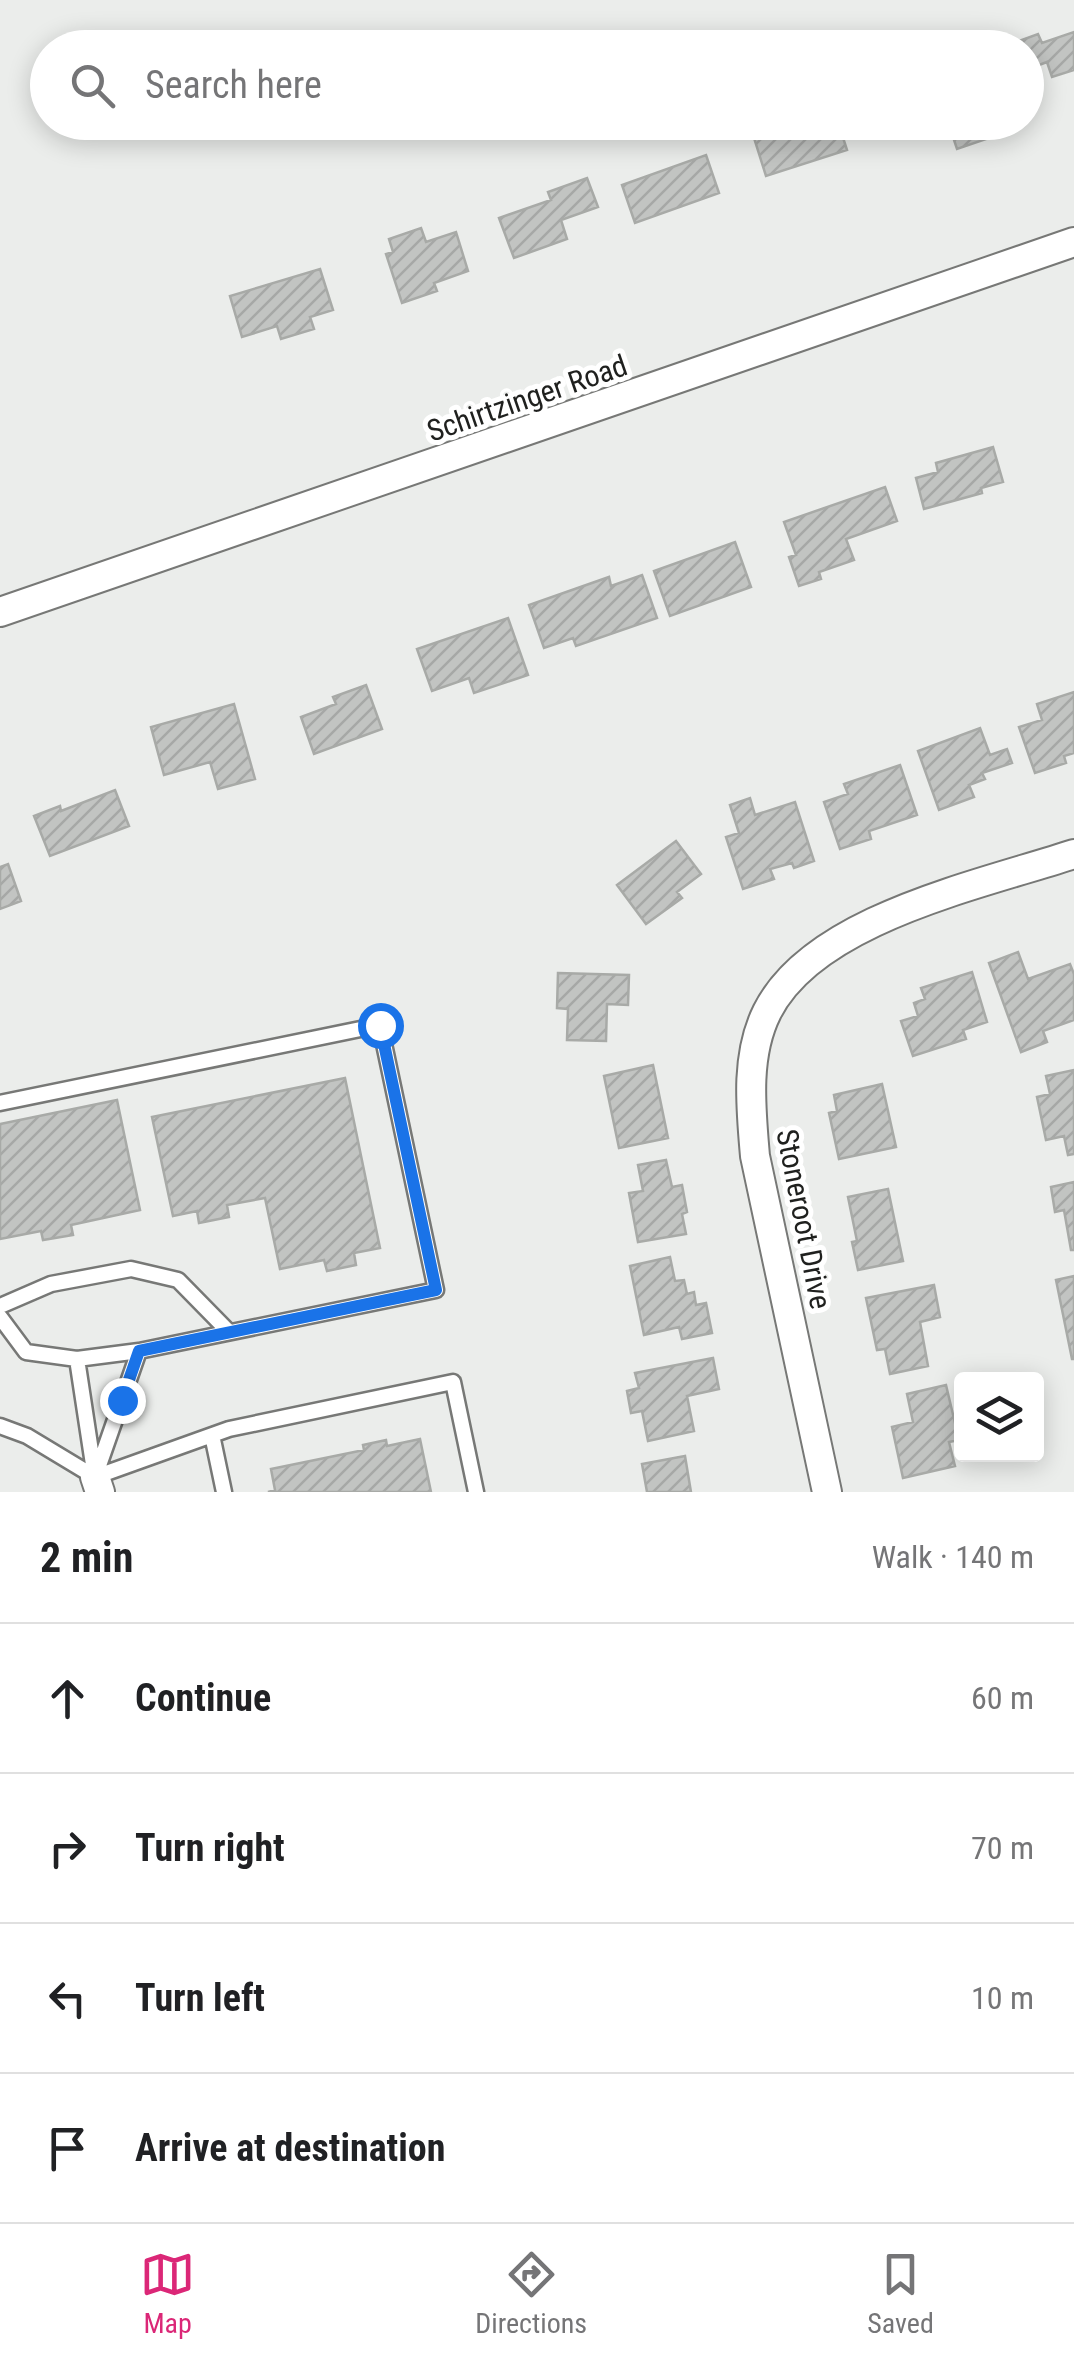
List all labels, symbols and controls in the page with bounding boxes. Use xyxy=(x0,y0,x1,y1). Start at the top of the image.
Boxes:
search box xyxy=(30,30,1044,140)
icon: search xyxy=(65,58,120,113)
text: Search here xyxy=(145,63,322,107)
street label: Schirtzinger Road xyxy=(422,347,632,449)
route start xyxy=(358,1003,404,1049)
street label: Stoneroot Drive xyxy=(769,1126,839,1312)
map controls xyxy=(954,1372,1044,1462)
button: layers xyxy=(954,1372,1044,1462)
route end xyxy=(100,1378,146,1424)
text: 2 min xyxy=(40,1533,133,1582)
text: Walk · 140 m xyxy=(872,1538,1034,1576)
icon: ahead xyxy=(40,1671,95,1726)
text: Continue xyxy=(135,1676,271,1720)
text: 60 m xyxy=(971,1679,1034,1717)
icon: right xyxy=(40,1821,95,1876)
text: Turn right xyxy=(135,1826,285,1870)
text: 70 m xyxy=(971,1829,1034,1867)
icon: left xyxy=(40,1971,95,2026)
text: Turn left xyxy=(135,1976,265,2020)
text: 10 m xyxy=(971,1979,1034,2017)
icon: arrive xyxy=(40,2121,95,2176)
text: Arrive at destination xyxy=(135,2126,445,2170)
tab: Map xyxy=(140,2247,195,2340)
tab: Directions xyxy=(475,2247,587,2340)
tab: Saved xyxy=(867,2247,934,2340)

